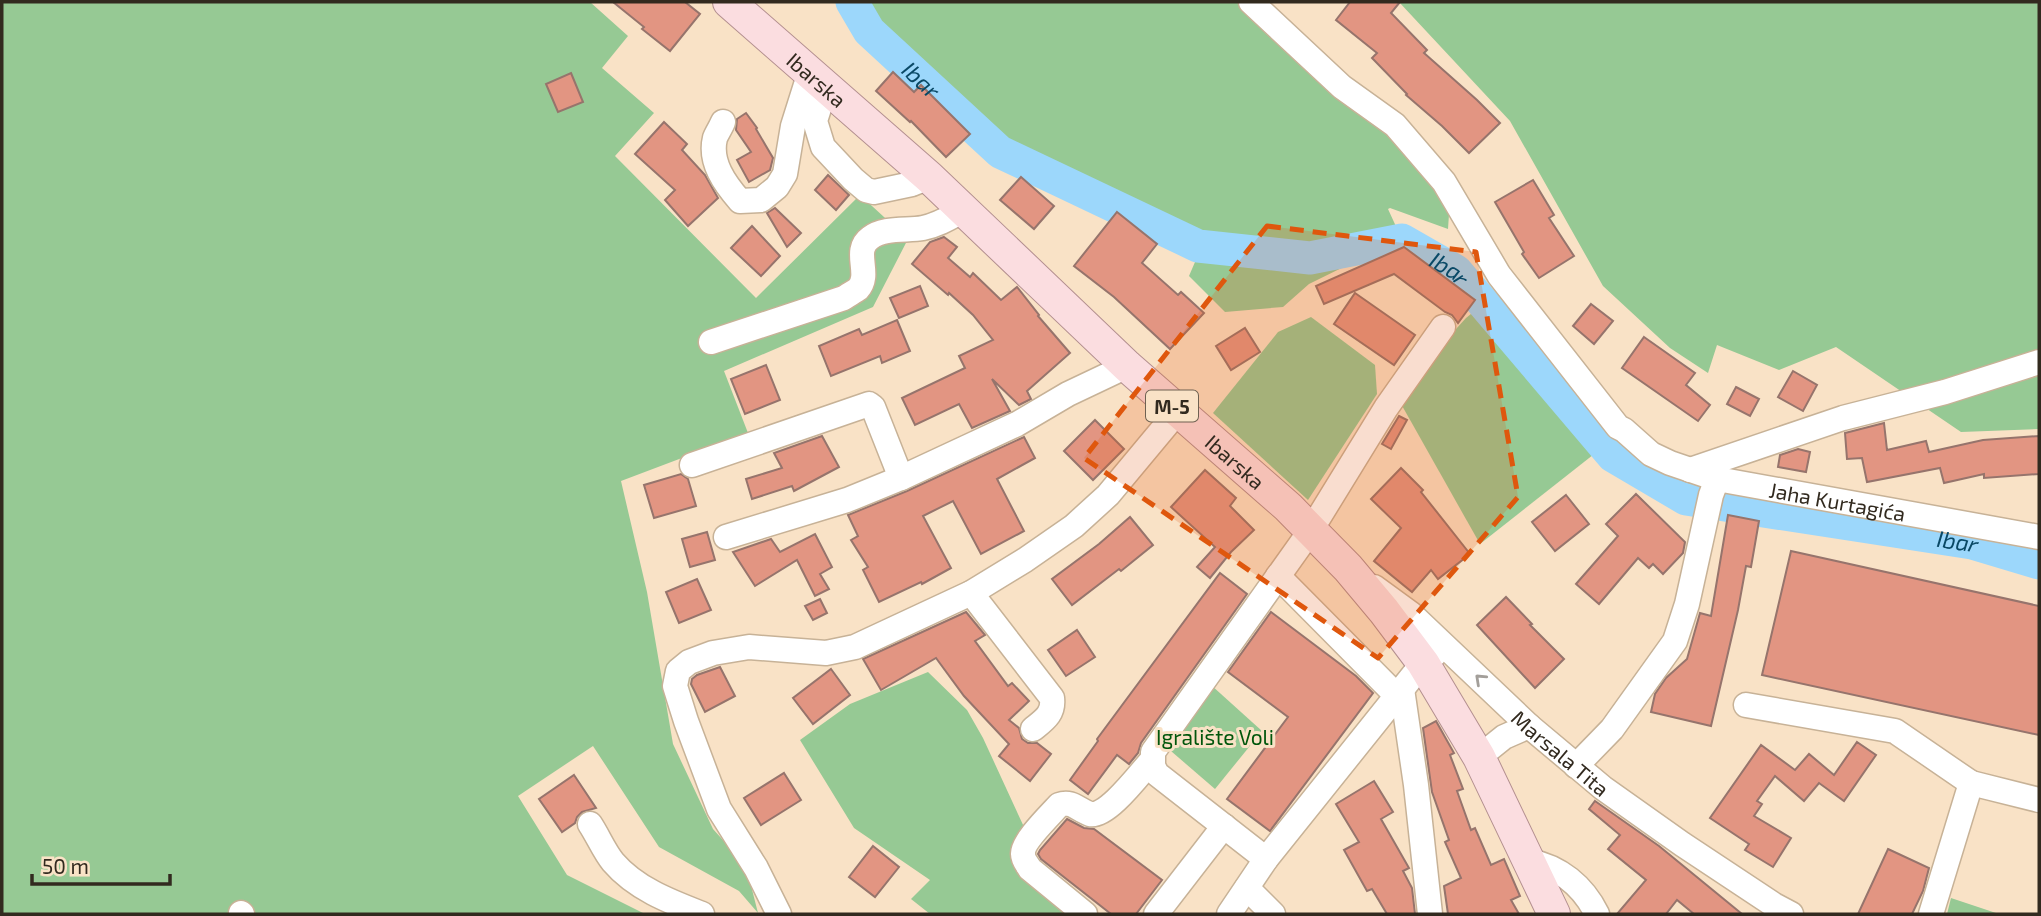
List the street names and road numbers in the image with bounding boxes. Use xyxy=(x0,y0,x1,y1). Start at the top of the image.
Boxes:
street label: Ibarska xyxy=(782,46,852,112)
road number: M-5 xyxy=(1146,390,1198,422)
street label: Ibarska xyxy=(1201,429,1270,494)
street label: Jaha Kurtagića xyxy=(1767,476,1908,525)
street label: Marsala Tita xyxy=(1507,704,1615,801)

